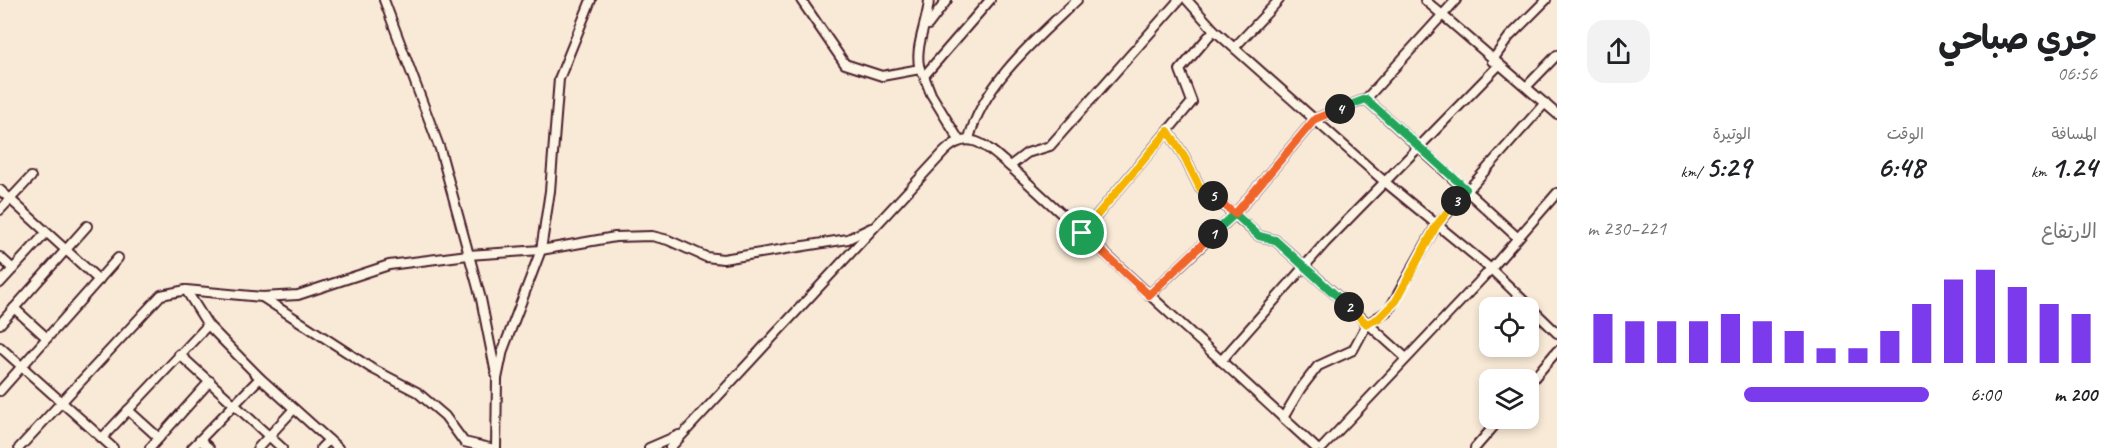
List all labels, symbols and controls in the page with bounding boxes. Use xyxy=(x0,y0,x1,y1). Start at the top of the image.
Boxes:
text: جري صباحي xyxy=(1938,17,2097,59)
button: share xyxy=(1587,20,1650,83)
text: 06:56 xyxy=(2057,61,2097,86)
pin: 4 xyxy=(1325,94,1355,124)
text: 4 xyxy=(1336,99,1344,119)
text: الوتيرة xyxy=(1712,124,1751,144)
text: الوقت xyxy=(1887,124,1924,144)
text: المسافة xyxy=(2051,124,2097,144)
text: 5:29 xyxy=(1705,148,1751,186)
text: 6:48 xyxy=(1877,148,1924,186)
text: 1.24 xyxy=(2051,148,2097,186)
text: /km xyxy=(1681,162,1705,182)
text: km xyxy=(2031,162,2051,182)
pin: 5 xyxy=(1198,181,1228,211)
text: 5 xyxy=(1210,186,1216,206)
pin: 3 xyxy=(1441,186,1471,216)
text: 3 xyxy=(1452,191,1460,211)
pin xyxy=(1056,207,1107,258)
icon: arrive xyxy=(1065,216,1098,249)
text: 221–230 m xyxy=(1587,216,1666,241)
pin: 1 xyxy=(1198,219,1228,249)
text: الارتفاع xyxy=(2041,219,2097,244)
text: 1 xyxy=(1209,224,1217,244)
pin: 2 xyxy=(1334,292,1364,322)
text: 2 xyxy=(1345,297,1353,317)
map controls xyxy=(1479,297,1539,429)
button: locate xyxy=(1479,297,1539,357)
button: layers xyxy=(1479,369,1539,429)
text: 6:00 xyxy=(1970,382,2001,407)
text: 200 m xyxy=(2054,382,2097,407)

